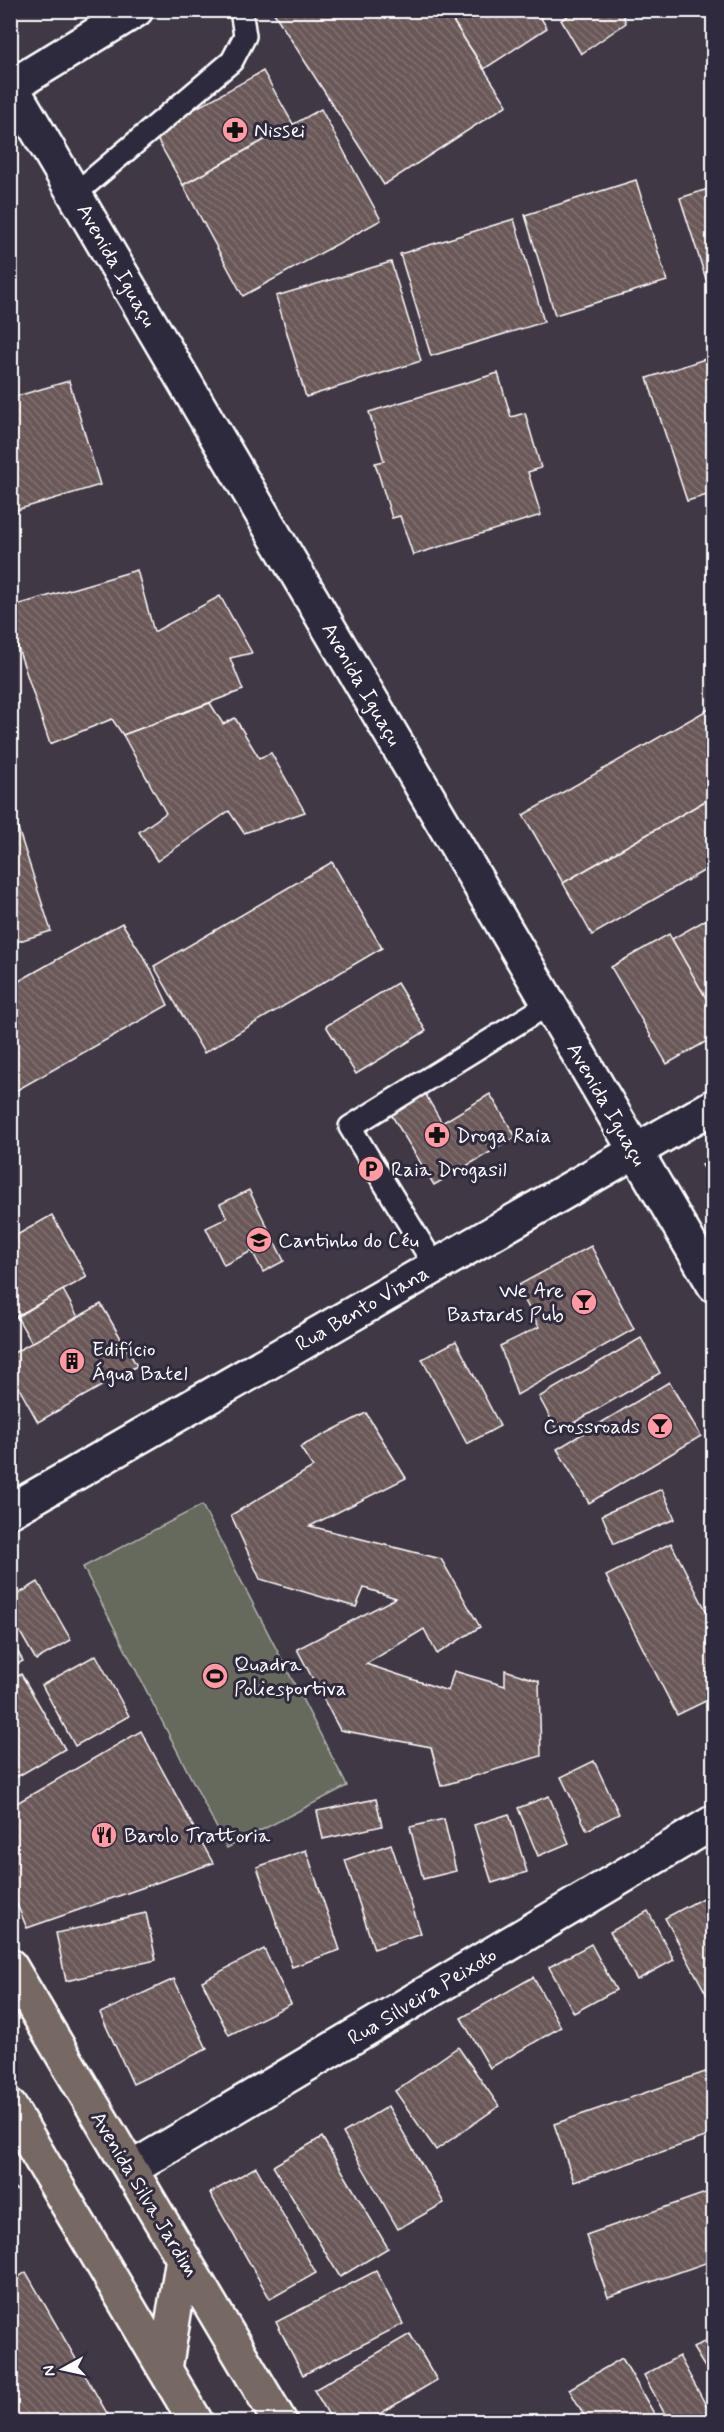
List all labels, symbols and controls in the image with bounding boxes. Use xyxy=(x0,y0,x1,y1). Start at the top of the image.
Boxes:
pharmacy icon: Nissei xyxy=(220,115,250,145)
place label: Nissei xyxy=(254,117,305,145)
street label: Avenida Iguaçu xyxy=(69,199,163,332)
street label: Avenida Iguaçu xyxy=(314,618,408,751)
street label: Avenida Iguaçu xyxy=(559,1038,653,1171)
pharmacy icon: Droga Raia xyxy=(422,1120,452,1150)
place label: Droga Raia xyxy=(456,1122,551,1150)
parking icon: Raia Drogasil xyxy=(356,1154,386,1184)
place label: Raia Drogasil xyxy=(391,1156,507,1184)
school or university icon: Cantinho do Céu xyxy=(244,1225,274,1255)
place label: Cantinho do Céu xyxy=(278,1227,419,1255)
street label: Rua Bento Viana xyxy=(291,1259,434,1358)
place label: We Are Bastards Pub xyxy=(447,1277,564,1329)
bar icon: We Are Bastards Pub xyxy=(569,1287,599,1317)
place label: Edifício Água Batel xyxy=(92,1336,188,1388)
building icon: Edifício Água Batel xyxy=(57,1346,87,1376)
bar icon: Crossroads xyxy=(645,1411,675,1441)
place label: Crossroads xyxy=(543,1413,640,1441)
place label: Quadra Poliesportiva xyxy=(234,1651,346,1703)
sports icon: Quadra Poliesportiva xyxy=(200,1661,230,1691)
restaurant icon: Barolo Trattoria xyxy=(89,1820,119,1850)
place label: Barolo Trattoria xyxy=(124,1822,271,1850)
street label: Rua Silveira Peixoto xyxy=(343,1941,502,2052)
street label: Avenida Silva Jardim xyxy=(84,2106,205,2283)
north arrow xyxy=(33,2339,93,2399)
text: N xyxy=(38,2364,61,2378)

